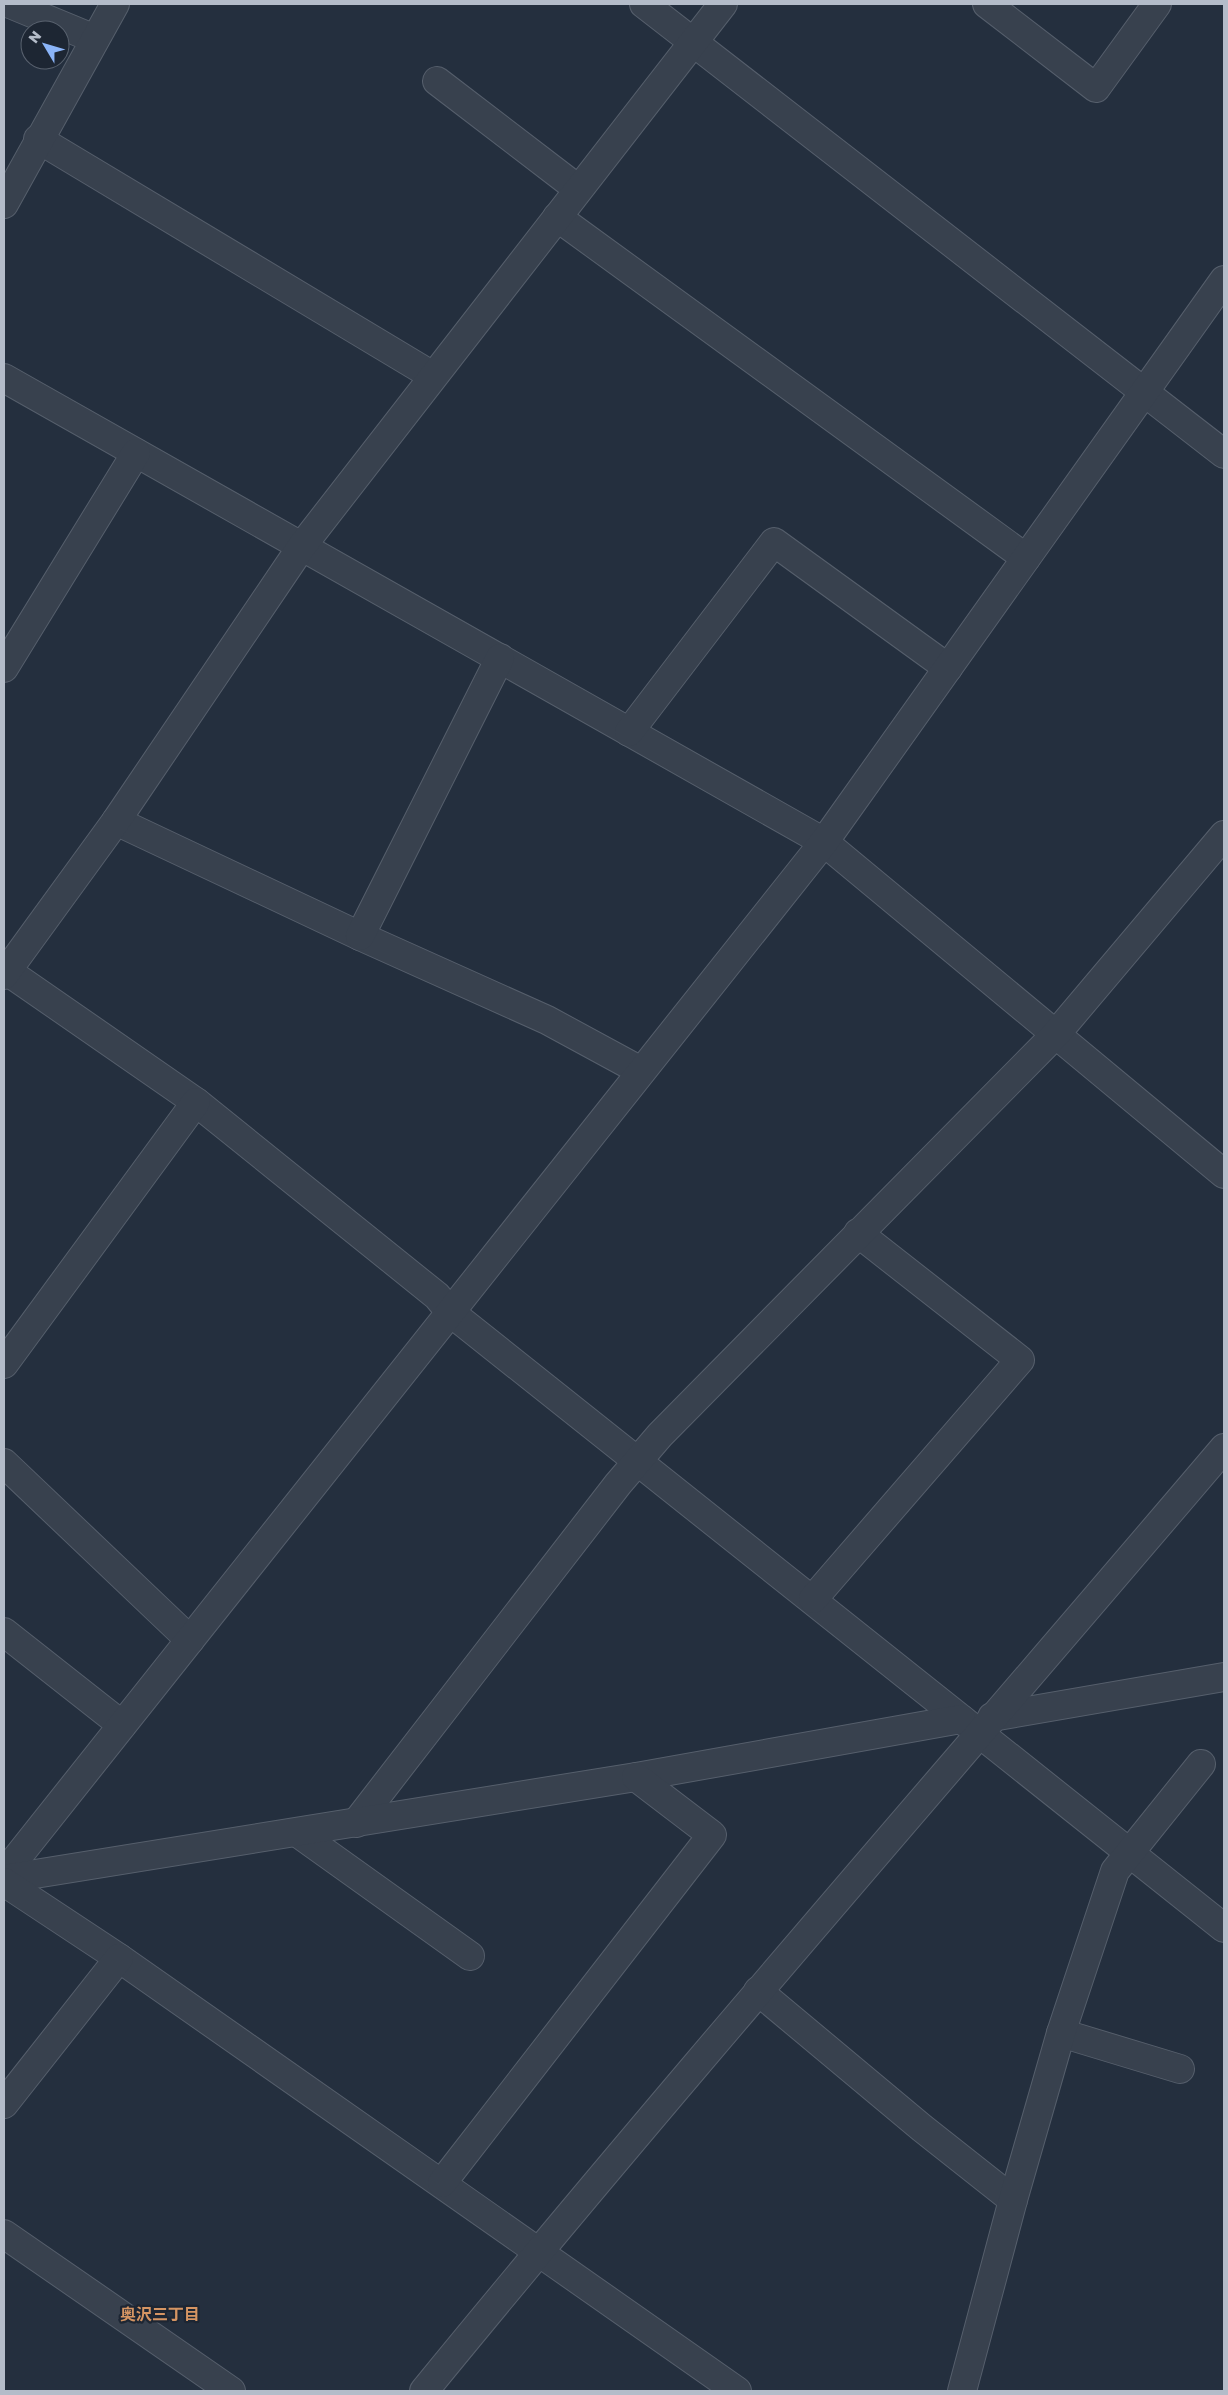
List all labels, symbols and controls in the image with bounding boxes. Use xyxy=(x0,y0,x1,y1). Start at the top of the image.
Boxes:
north arrow xyxy=(20,20,70,70)
text: N xyxy=(24,27,44,46)
district label: 奥沢三丁目 xyxy=(120,2304,200,2324)

